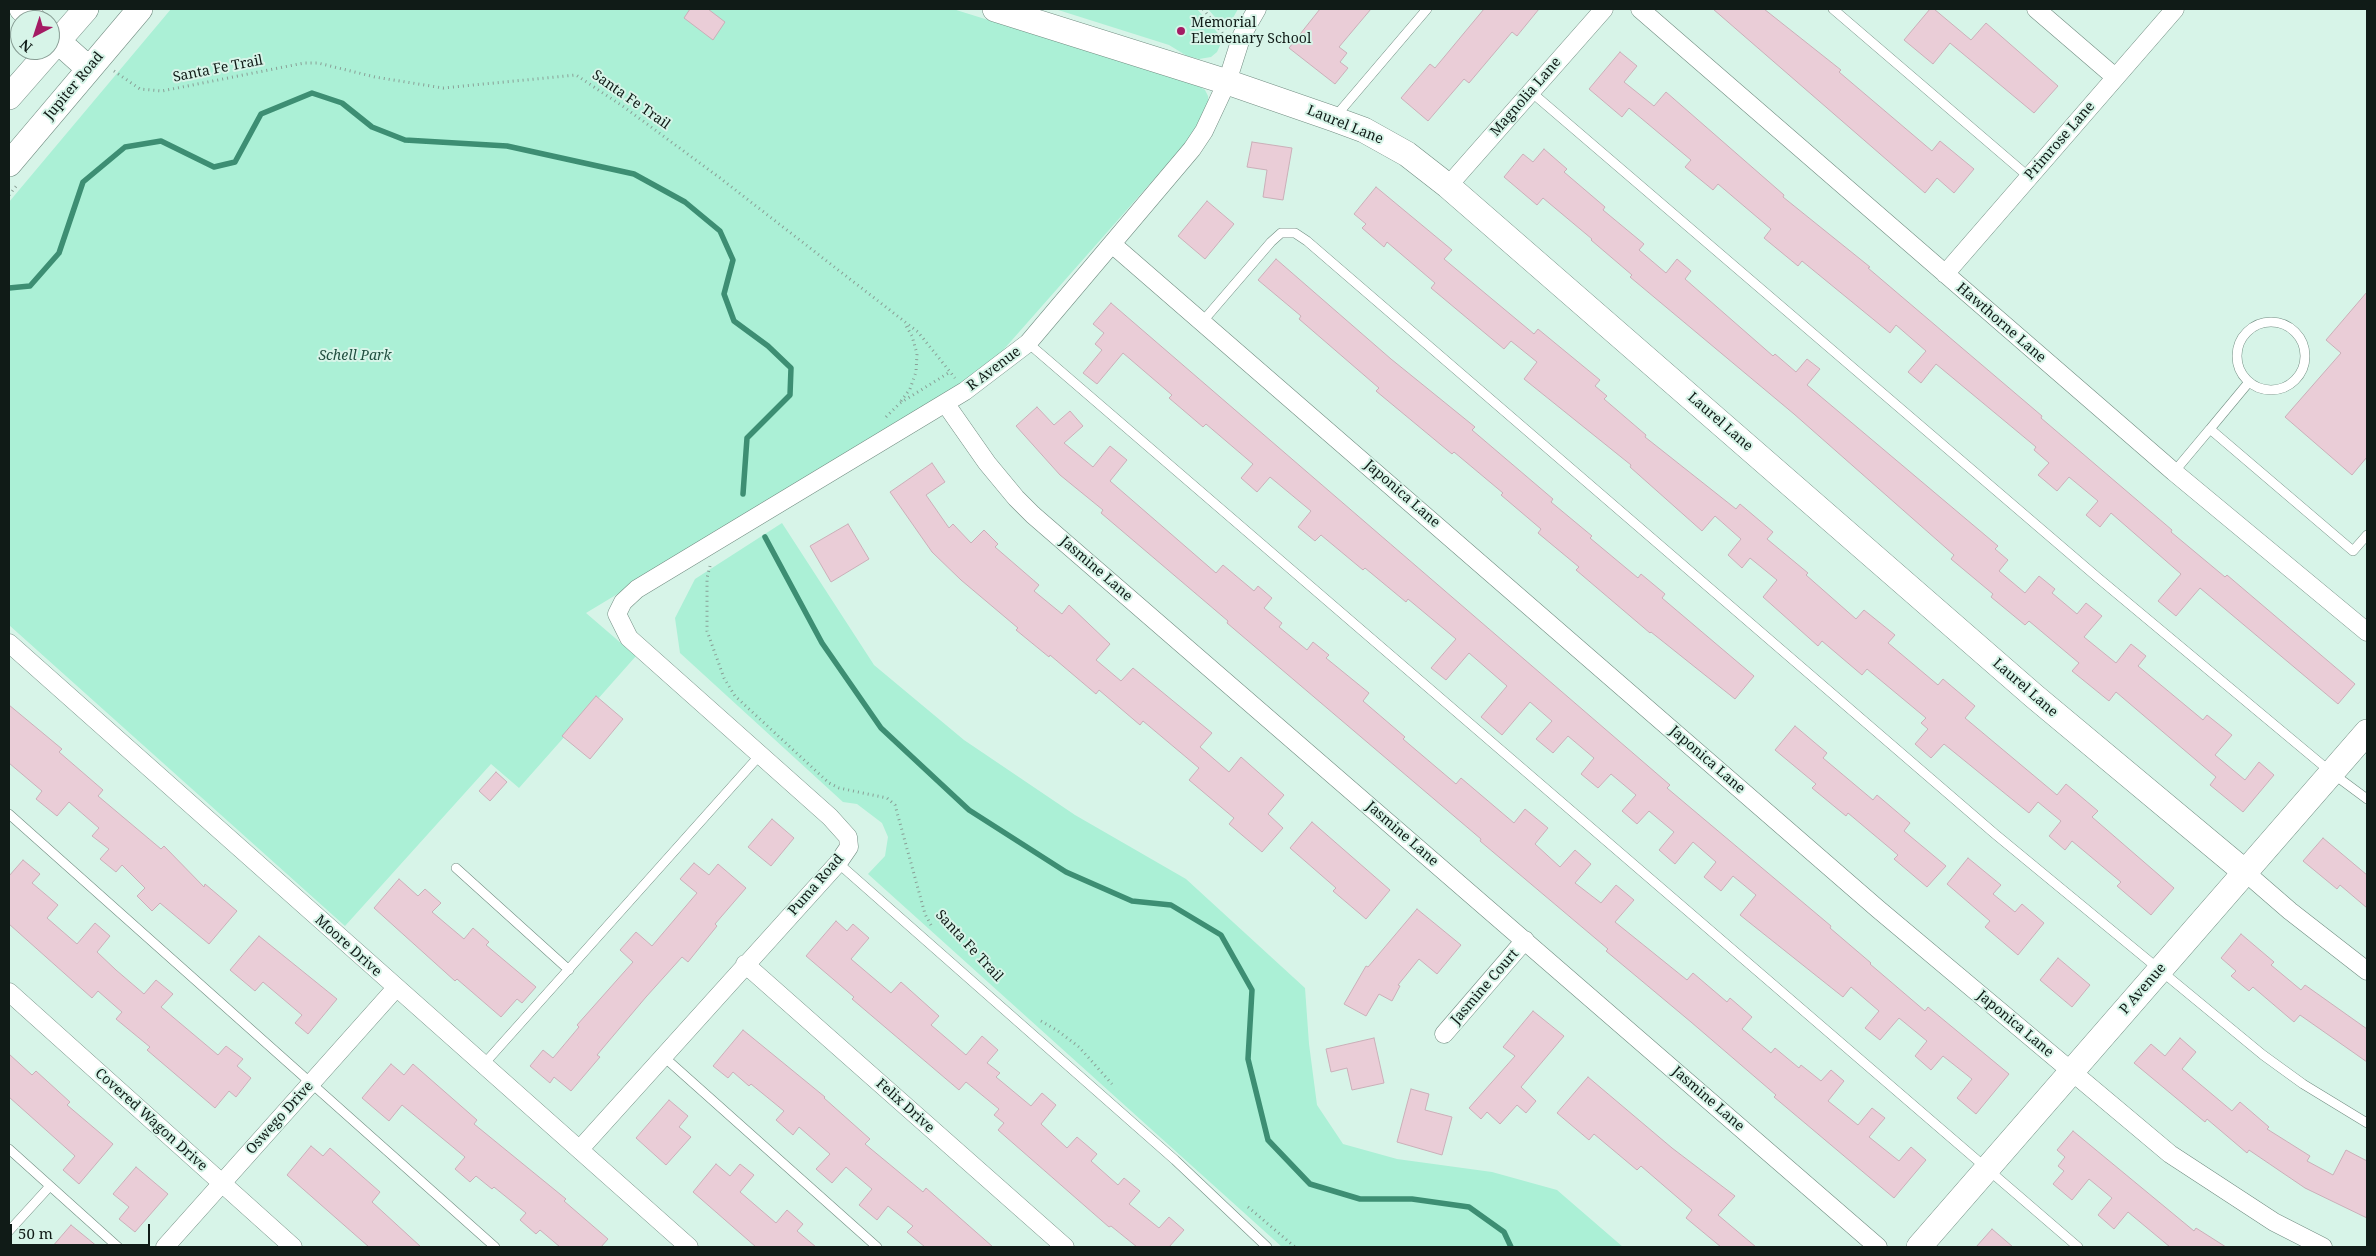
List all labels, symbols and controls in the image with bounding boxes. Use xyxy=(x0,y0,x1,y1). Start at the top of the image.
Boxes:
north arrow xyxy=(10,10,60,60)
place label: Memorial Elemenary School xyxy=(1191,15,1311,48)
marker: Memorial Elemenary School xyxy=(1175,25,1187,37)
text: N xyxy=(15,35,36,57)
street label: Jupiter Road xyxy=(41,49,107,123)
street label: Santa Fe Trail xyxy=(172,52,264,86)
street label: Magnolia Lane xyxy=(1487,54,1565,140)
street label: Santa Fe Trail xyxy=(589,67,673,133)
street label: Primrose Lane xyxy=(2022,99,2098,183)
street label: Laurel Lane xyxy=(1304,102,1386,148)
street label: Hawthorne Lane xyxy=(1953,280,2049,366)
street label: R Avenue xyxy=(964,343,1024,395)
park label: Schell Park xyxy=(318,348,392,364)
street label: Laurel Lane xyxy=(1684,389,1756,455)
street label: Japonica Lane xyxy=(1361,457,1443,531)
street label: Jasmine Lane xyxy=(1056,533,1136,605)
street label: Laurel Lane xyxy=(1989,655,2061,721)
street label: Japonica Lane xyxy=(1666,723,1748,797)
street label: Jasmine Lane xyxy=(1362,798,1442,870)
street label: Puma Road xyxy=(785,851,847,919)
street label: Santa Fe Trail xyxy=(932,907,1006,985)
street label: Moore Drive xyxy=(311,912,385,980)
street label: Jasmine Court xyxy=(1448,946,1522,1028)
street label: P Avenue xyxy=(2116,960,2170,1018)
street label: Japonica Lane xyxy=(1973,987,2057,1061)
street label: Jasmine Lane xyxy=(1668,1063,1748,1135)
street label: Covered Wagon Drive xyxy=(91,1065,211,1175)
street label: Felix Drive xyxy=(872,1075,938,1137)
street label: Oswego Drive xyxy=(243,1078,317,1158)
scale bar xyxy=(12,1214,152,1246)
text: 50 m xyxy=(18,1223,53,1243)

